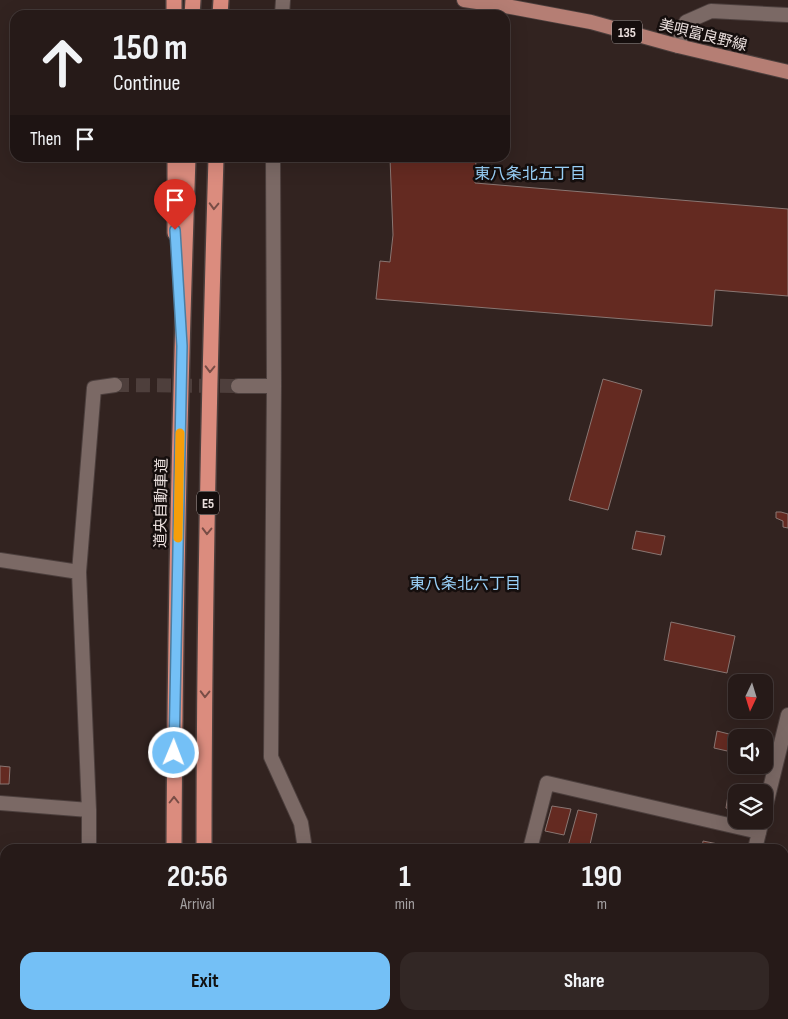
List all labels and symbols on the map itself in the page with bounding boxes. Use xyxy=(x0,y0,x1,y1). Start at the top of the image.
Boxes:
street label: 美唄富良野線 xyxy=(657,15,749,56)
road number: 135 xyxy=(612,21,642,44)
district label: 東八条北五丁目 xyxy=(474,165,586,184)
pin xyxy=(154,179,196,230)
one-way arrow xyxy=(209,202,220,210)
one-way arrow xyxy=(205,365,215,373)
street label: 道央自動車道 xyxy=(151,458,172,548)
road number: E5 xyxy=(197,492,219,514)
one-way arrow xyxy=(202,527,213,535)
district label: 東八条北六丁目 xyxy=(409,575,521,594)
north arrow xyxy=(728,674,772,719)
one-way arrow xyxy=(200,690,210,698)
position arrow xyxy=(147,726,199,778)
one-way arrow xyxy=(169,796,179,804)

